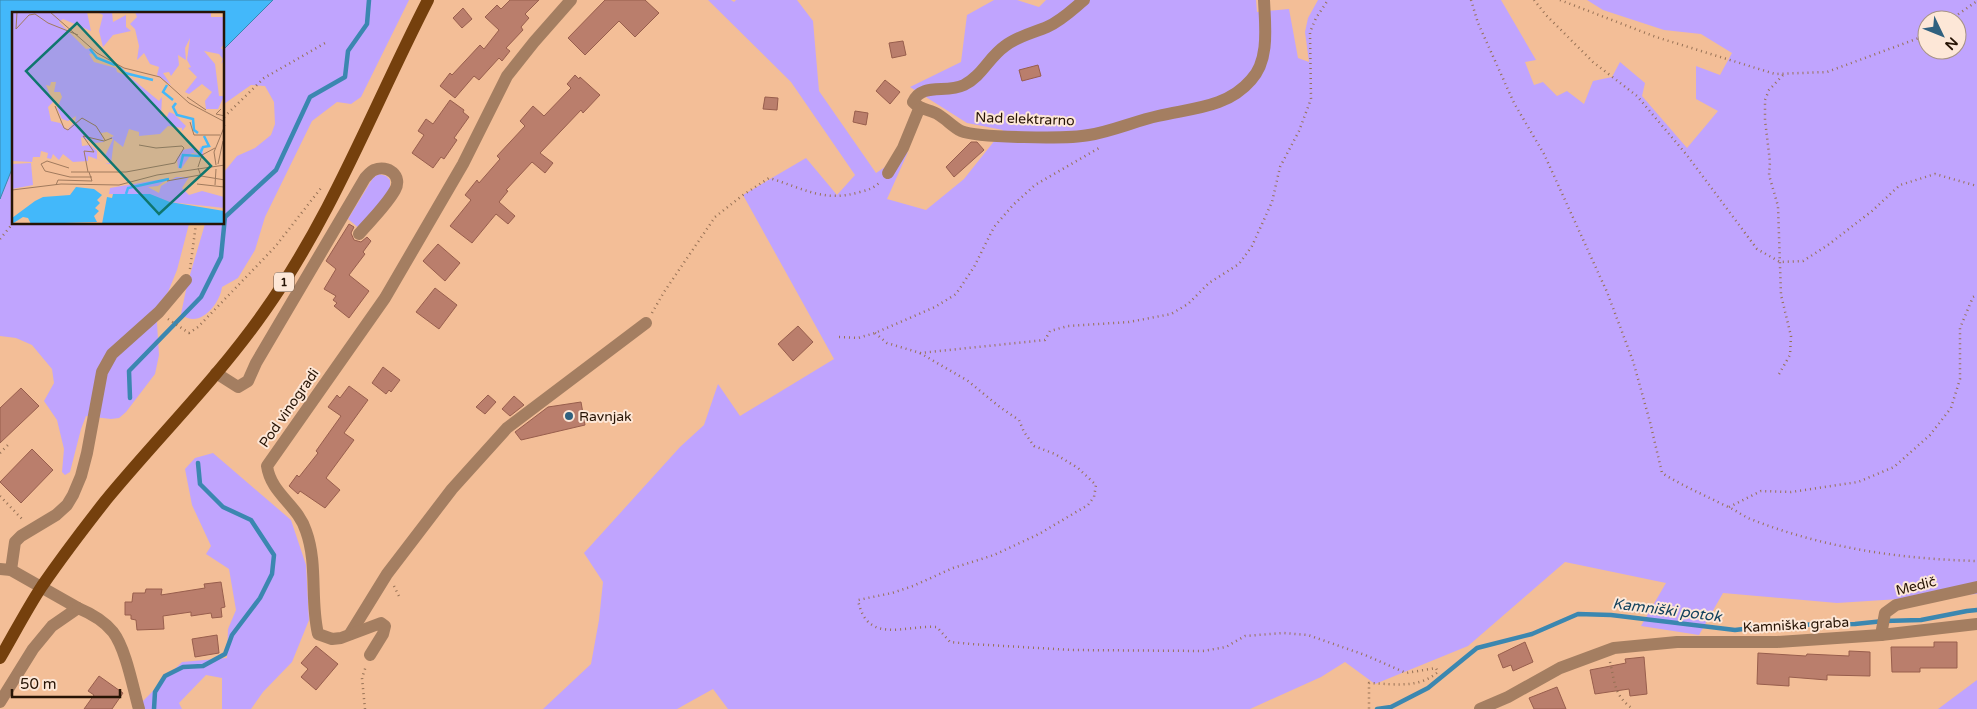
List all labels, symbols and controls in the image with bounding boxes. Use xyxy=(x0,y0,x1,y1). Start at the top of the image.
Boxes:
north arrow xyxy=(1917,10,1967,60)
inset map xyxy=(12,12,225,225)
text: N xyxy=(1941,34,1961,53)
street label: Nad elektrarno xyxy=(975,109,1075,129)
road number: 1 xyxy=(274,272,294,292)
street label: Pod vinogradi xyxy=(256,365,322,451)
place label: Ravnjak xyxy=(579,408,632,425)
marker: Ravnjak xyxy=(563,410,575,422)
street label: Medič xyxy=(1894,573,1938,599)
water label: Kamniški potok xyxy=(1612,594,1724,626)
street label: Kamniška graba xyxy=(1742,614,1850,636)
scale bar xyxy=(12,666,120,698)
text: 50 m xyxy=(20,675,57,693)

